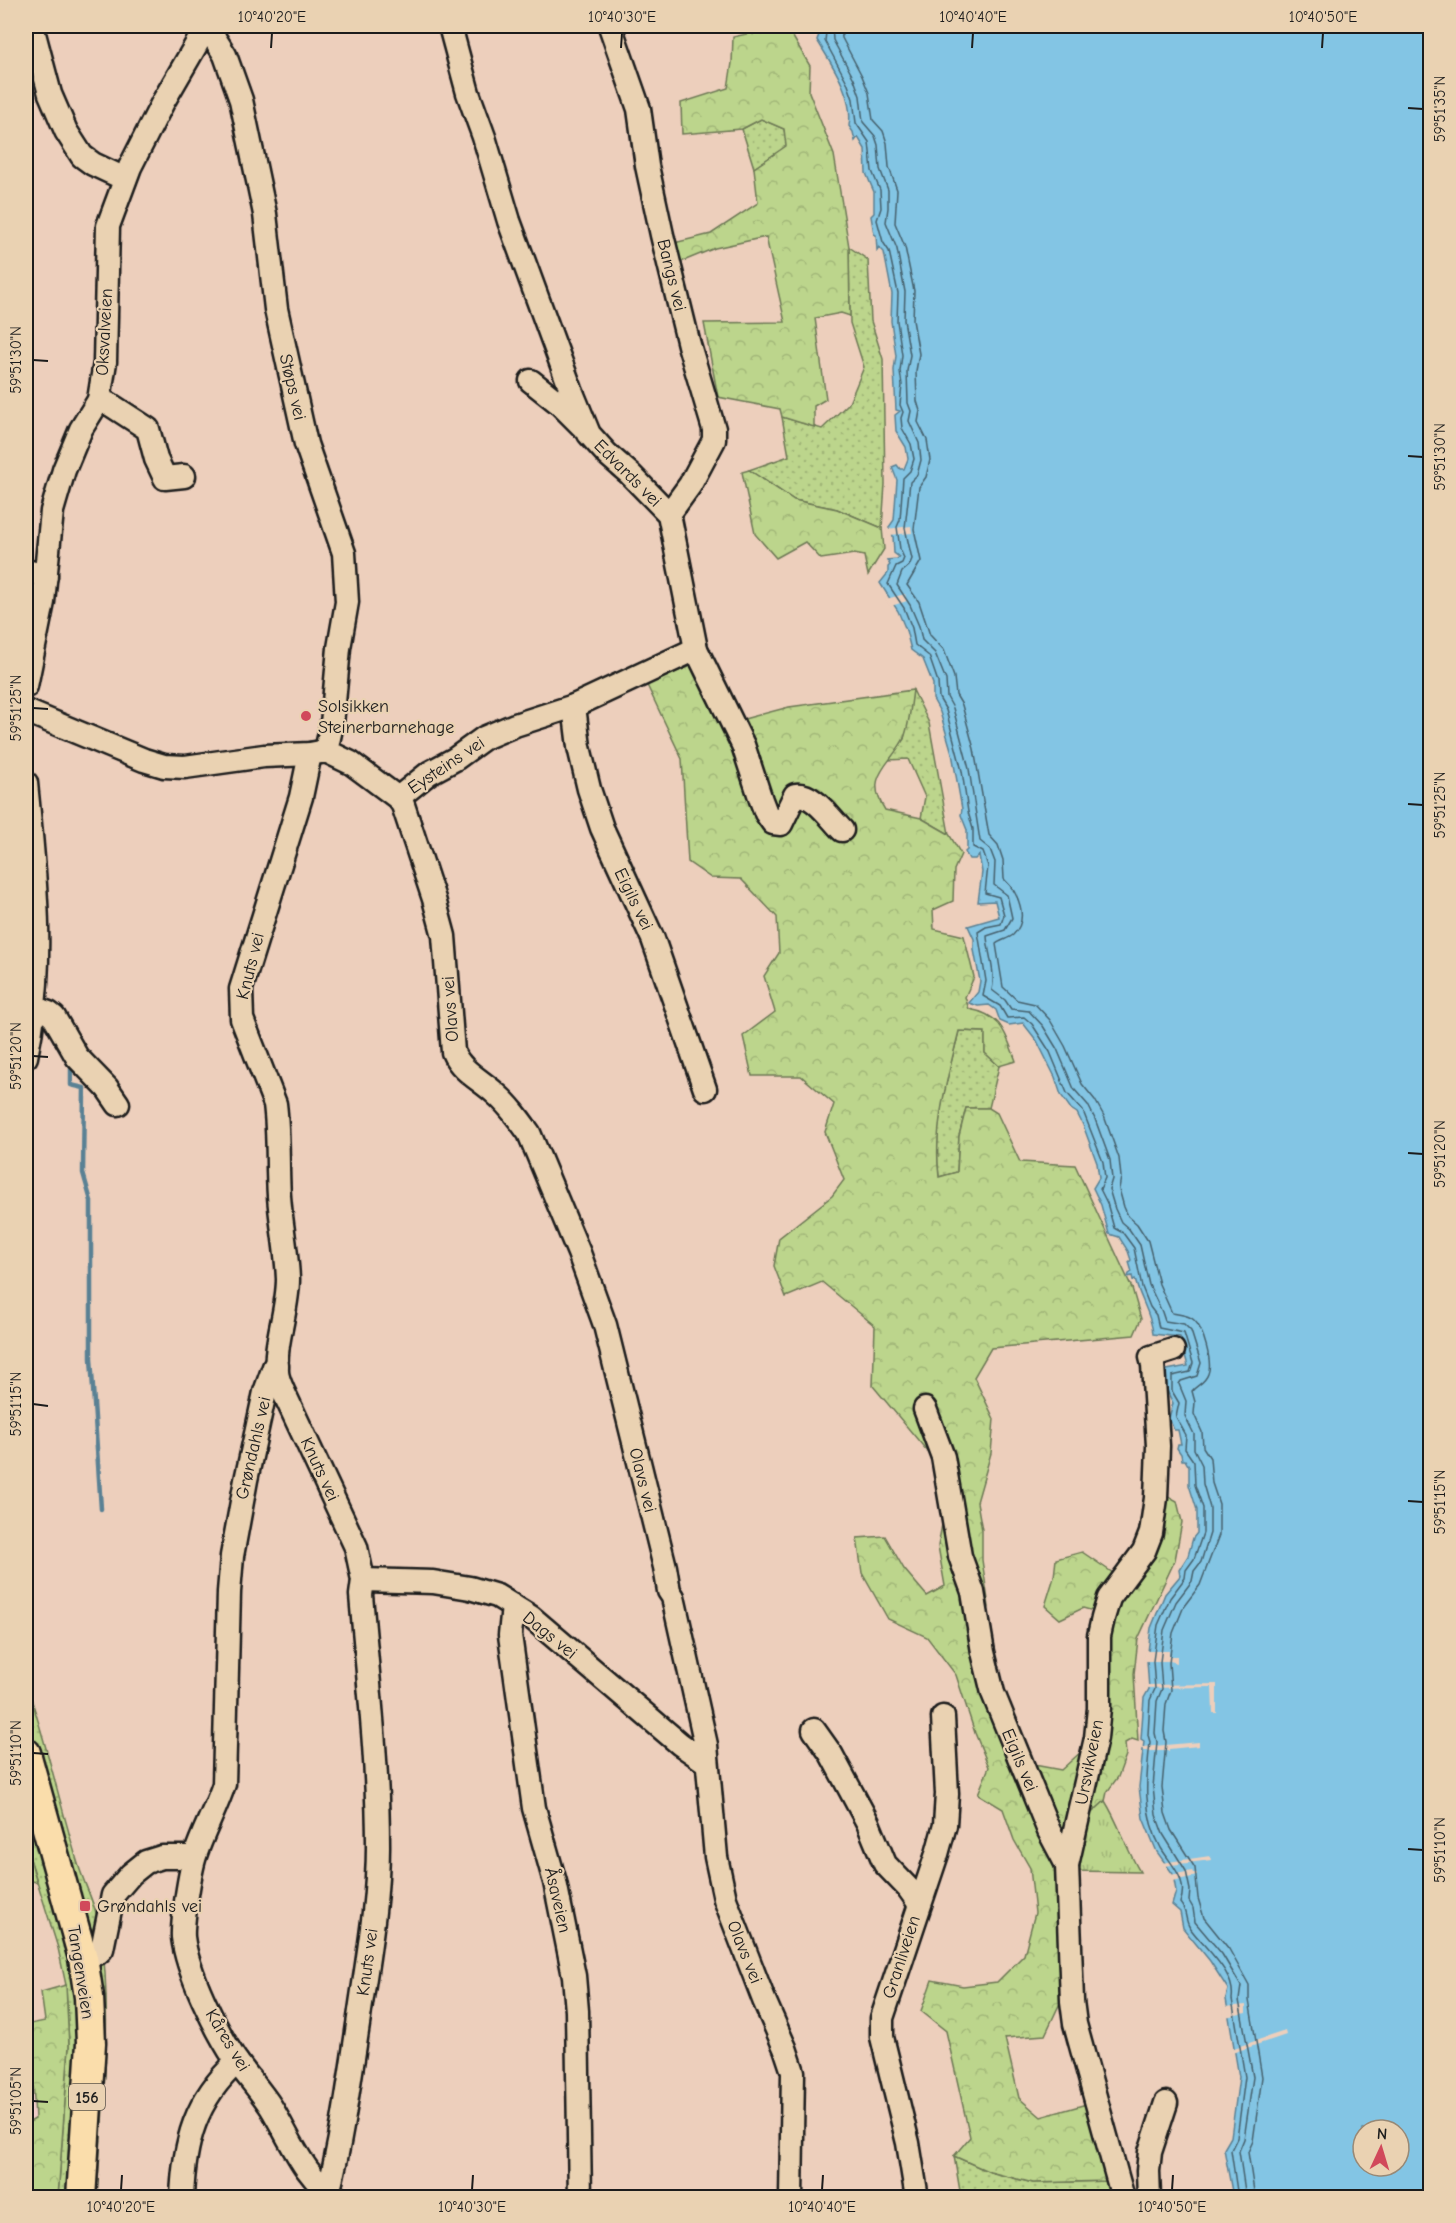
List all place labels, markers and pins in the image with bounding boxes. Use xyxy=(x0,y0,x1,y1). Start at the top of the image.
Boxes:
place label: Solsikken Steinerbarnehage xyxy=(318,696,454,738)
marker: Solsikken Steinerbarnehage xyxy=(299,709,313,723)
place label: Grøndahls vei xyxy=(97,1896,202,1917)
marker: Grøndahls vei xyxy=(78,1899,92,1913)

